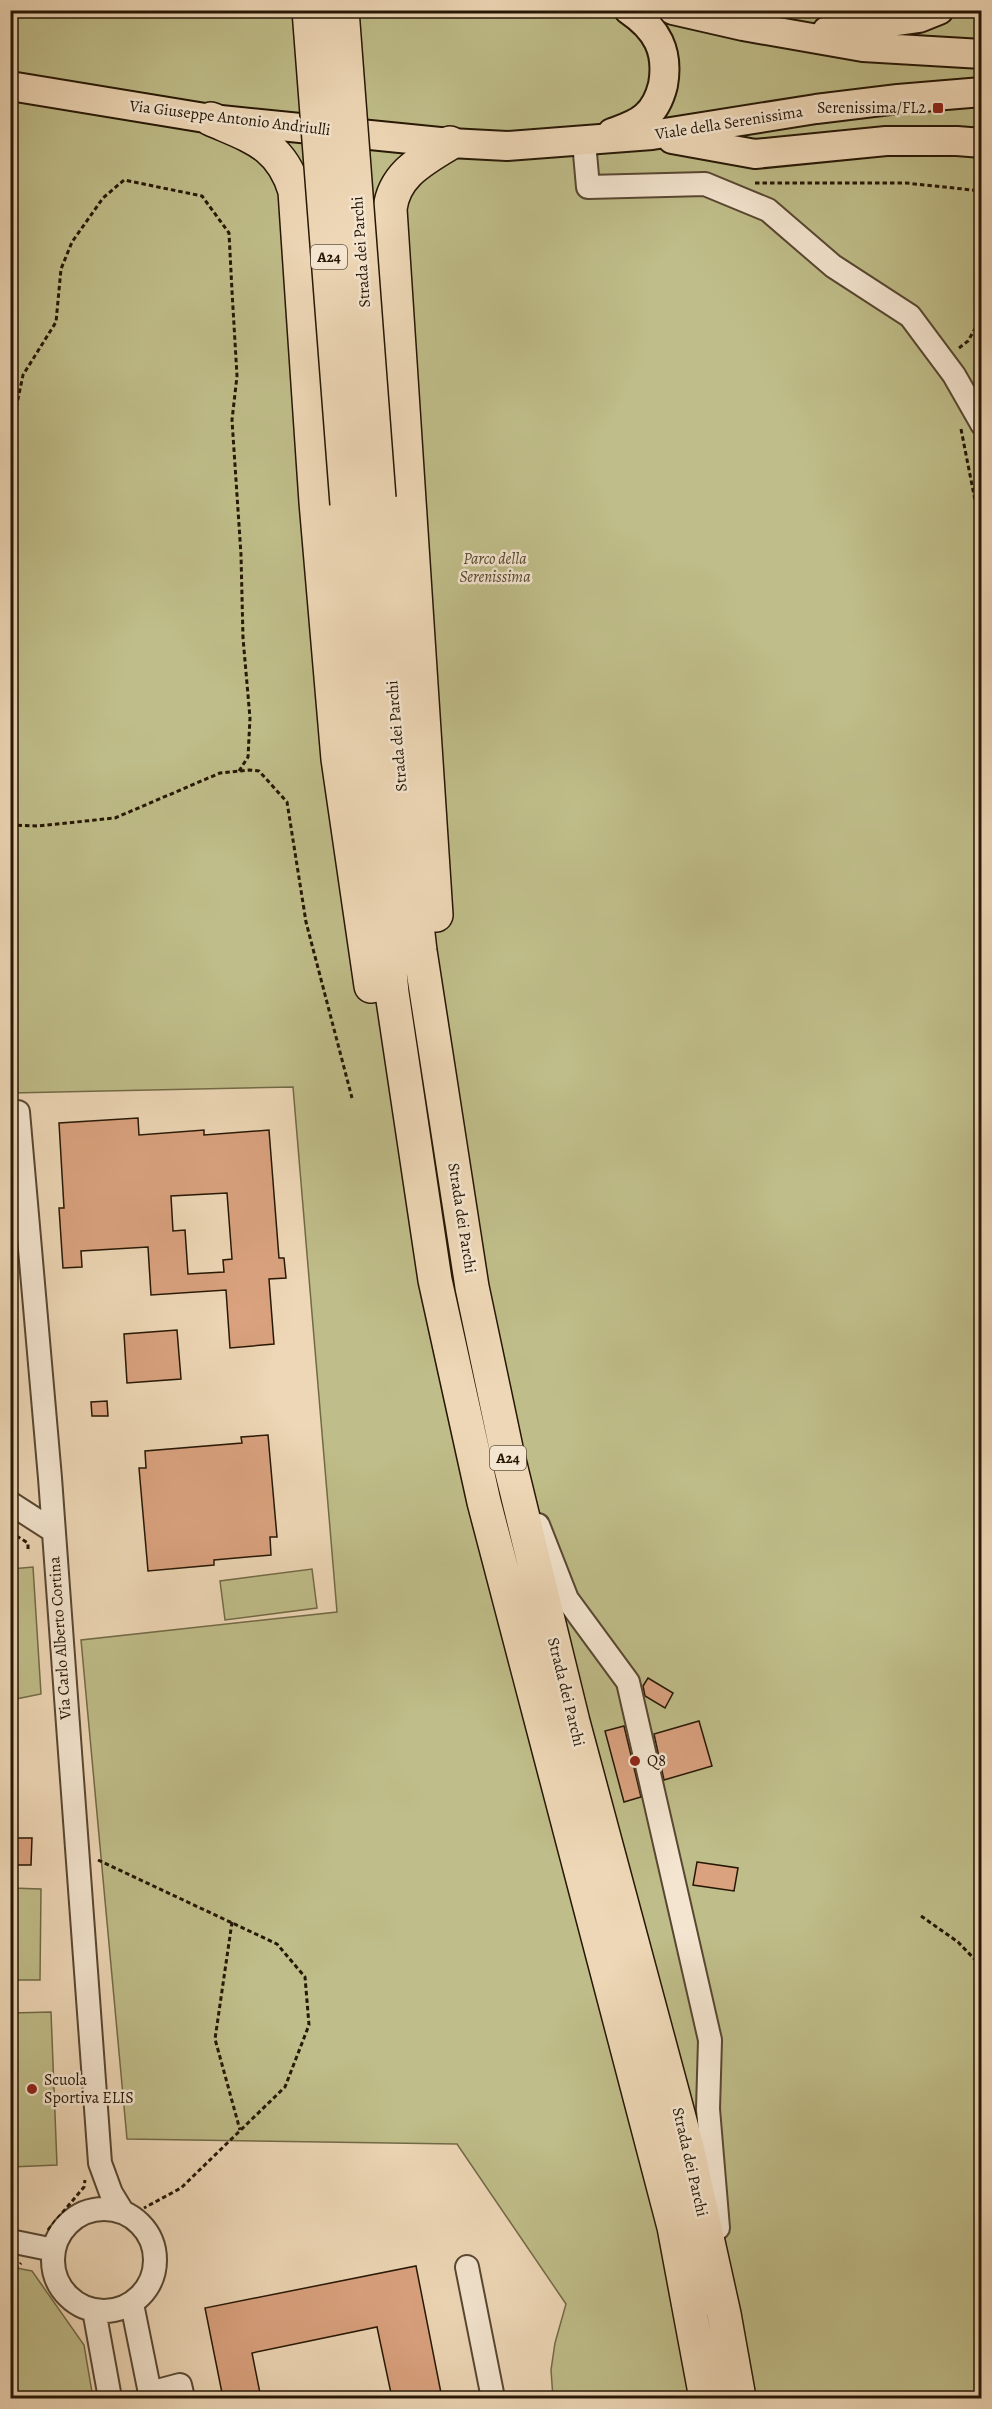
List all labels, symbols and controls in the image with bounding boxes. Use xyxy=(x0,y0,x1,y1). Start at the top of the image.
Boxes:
street label: Via Giuseppe Antonio Andriulli xyxy=(127,95,332,141)
place label: Serenissima/FL2 xyxy=(817,97,926,119)
street label: Viale della Serenissima xyxy=(653,100,805,146)
marker: Serenissima/FL2 xyxy=(931,101,945,115)
street label: Strada dei Parchi xyxy=(346,196,376,308)
road number: A24 xyxy=(311,245,347,269)
park label: Parco della Serenissima xyxy=(459,548,531,588)
street label: Strada dei Parchi xyxy=(381,679,413,793)
street label: Strada dei Parchi xyxy=(442,1161,482,1275)
road number: A24 xyxy=(490,1446,526,1470)
street label: Via Carlo Alberto Cortina xyxy=(43,1555,77,1721)
street label: Strada dei Parchi xyxy=(542,1635,590,1749)
place label: Q8 xyxy=(647,1750,666,1772)
marker: Q8 xyxy=(628,1754,642,1768)
place label: Scuola Sportiva ELIS xyxy=(44,2069,134,2109)
marker: Scuola Sportiva ELIS xyxy=(25,2082,39,2096)
street label: Strada dei Parchi xyxy=(667,2105,713,2219)

